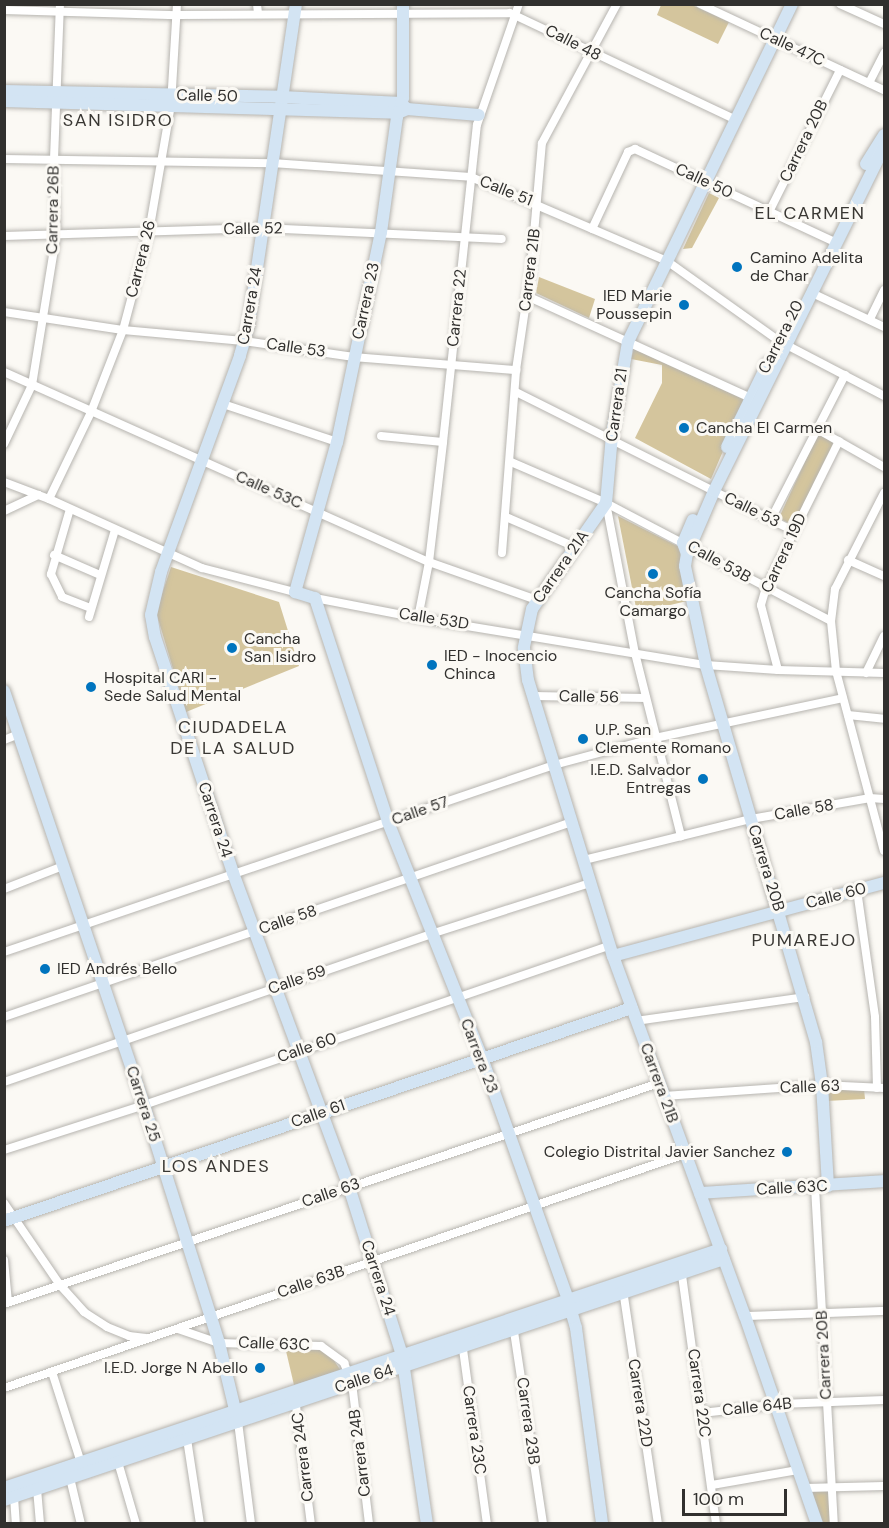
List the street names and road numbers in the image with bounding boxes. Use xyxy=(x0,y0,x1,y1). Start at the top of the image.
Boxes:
street label: Calle 48 xyxy=(542,21,604,65)
street label: Calle 47C xyxy=(756,24,828,70)
street label: Calle 50 xyxy=(176,86,238,106)
street label: Carrera 20B xyxy=(776,97,832,185)
street label: Calle 50 xyxy=(672,159,736,203)
street label: Carrera 26B xyxy=(43,166,63,254)
street label: Calle 51 xyxy=(477,172,535,210)
street label: Carrera 26 xyxy=(122,218,160,300)
street label: Calle 52 xyxy=(223,219,283,239)
street label: Carrera 21B xyxy=(515,227,545,313)
street label: Carrera 23 xyxy=(348,261,384,341)
street label: Carrera 24 xyxy=(234,266,266,346)
street label: Carrera 22 xyxy=(443,268,471,348)
street label: Carrera 20 xyxy=(754,297,808,377)
street label: Calle 53 xyxy=(265,334,327,362)
street label: Carrera 21 xyxy=(602,367,632,443)
street label: Calle 53C xyxy=(233,467,305,513)
street label: Calle 53 xyxy=(721,488,783,532)
street label: Carrera 19D xyxy=(757,510,811,596)
street label: Carrera 21A xyxy=(529,527,593,607)
street label: Calle 53B xyxy=(684,537,754,587)
street label: Calle 53D xyxy=(397,604,471,634)
street label: Calle 56 xyxy=(559,687,619,707)
street label: Carrera 24 xyxy=(194,780,236,860)
street label: Calle 57 xyxy=(389,792,451,830)
street label: Calle 58 xyxy=(773,795,835,825)
street label: Carrera 20B xyxy=(744,822,788,914)
street label: Calle 60 xyxy=(804,879,868,913)
street label: Calle 58 xyxy=(256,901,320,939)
street label: Calle 59 xyxy=(266,961,328,999)
street label: Carrera 23 xyxy=(456,1016,502,1096)
street label: Calle 60 xyxy=(275,1029,339,1067)
street label: Carrera 21B xyxy=(636,1040,682,1126)
street label: Carrera 25 xyxy=(122,1064,164,1144)
street label: Calle 63 xyxy=(780,1076,840,1098)
street label: Calle 61 xyxy=(289,1096,347,1132)
street label: Calle 63 xyxy=(299,1174,363,1212)
street label: Calle 63C xyxy=(756,1177,828,1199)
street label: Carrera 24 xyxy=(357,1238,399,1318)
street label: Calle 63B xyxy=(275,1262,347,1302)
street label: Carrera 20B xyxy=(812,1310,836,1400)
street label: Calle 63C xyxy=(238,1333,310,1355)
street label: Carrera 22C xyxy=(683,1347,715,1439)
street label: Carrera 22D xyxy=(624,1357,656,1449)
street label: Calle 64 xyxy=(332,1361,396,1397)
street label: Carrera 23B xyxy=(512,1376,544,1466)
street label: Carrera 23C xyxy=(458,1384,490,1476)
street label: Calle 64B xyxy=(721,1394,793,1420)
street label: Carrera 24B xyxy=(345,1408,375,1498)
street label: Carrera 24C xyxy=(288,1411,318,1503)

